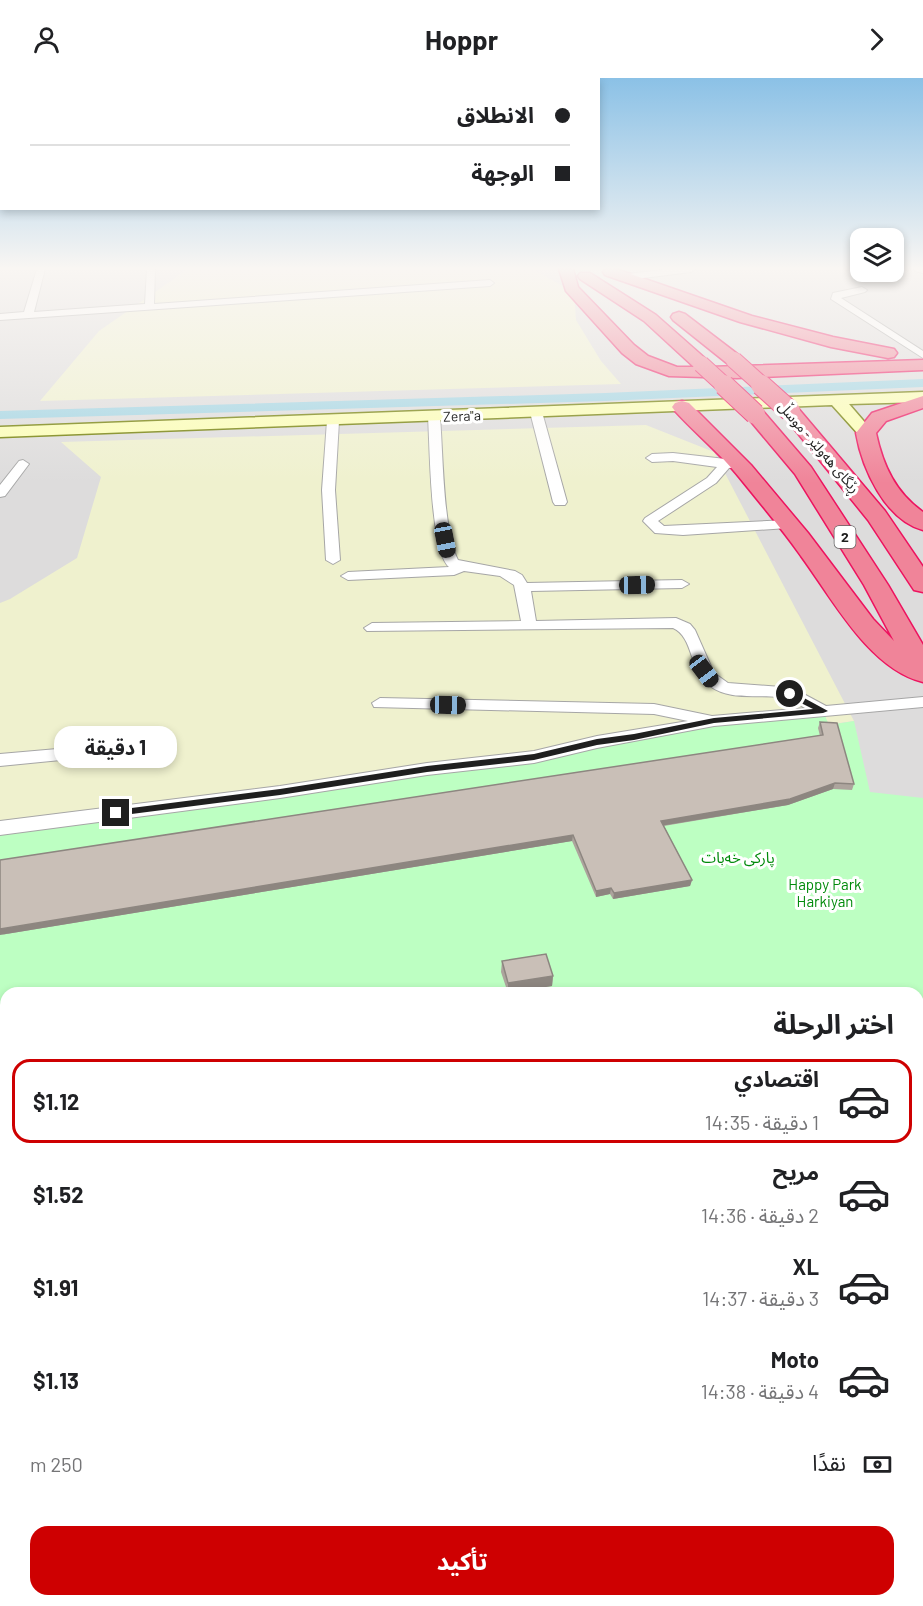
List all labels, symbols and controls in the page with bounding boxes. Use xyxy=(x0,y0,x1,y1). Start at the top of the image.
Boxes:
icon: person xyxy=(30,23,63,56)
text: Hoppr xyxy=(425,23,498,55)
icon: forward xyxy=(860,23,893,56)
text: الانطلاق xyxy=(457,101,534,127)
text: الوجهة xyxy=(471,159,534,185)
map controls xyxy=(850,228,904,282)
button: layers xyxy=(850,228,904,282)
street label: ڕێگای هەولێر - موسڵ xyxy=(772,397,864,498)
street label: Zera"a xyxy=(443,406,481,425)
car xyxy=(433,521,457,559)
road number: 2 xyxy=(834,526,856,548)
car xyxy=(619,576,655,594)
car xyxy=(686,651,722,691)
route start xyxy=(776,680,803,707)
car xyxy=(430,696,466,714)
callout: 1 دقيقة xyxy=(54,726,178,768)
text: 1 دقيقة xyxy=(85,735,146,759)
route end xyxy=(102,799,129,826)
park label: پارکی خەبات xyxy=(701,848,775,868)
park label: Happy Park Harkiyan xyxy=(788,875,862,910)
text: اختر الرحلة xyxy=(773,1007,894,1039)
text: اقتصادي xyxy=(734,1065,819,1091)
icon: car xyxy=(837,1074,891,1128)
text: $1.12 xyxy=(33,1088,79,1114)
text: 1 دقيقة · 14:35 xyxy=(705,1110,819,1134)
text: مريح xyxy=(773,1158,819,1184)
icon: car xyxy=(837,1167,891,1221)
text: $1.52 xyxy=(33,1181,84,1207)
text: 2 دقيقة · 14:36 xyxy=(701,1203,819,1227)
text: XL xyxy=(793,1253,819,1279)
icon: car xyxy=(837,1260,891,1314)
text: $1.91 xyxy=(33,1274,78,1300)
text: 3 دقيقة · 14:37 xyxy=(702,1286,819,1310)
text: Moto xyxy=(771,1346,819,1372)
icon: car xyxy=(837,1353,891,1407)
text: $1.13 xyxy=(33,1367,79,1393)
text: 4 دقيقة · 14:38 xyxy=(701,1379,819,1403)
icon: cash xyxy=(861,1448,894,1481)
text: نقدًا xyxy=(812,1449,846,1475)
text: 250 m xyxy=(30,1452,83,1476)
button: تأكيد xyxy=(30,1526,894,1595)

